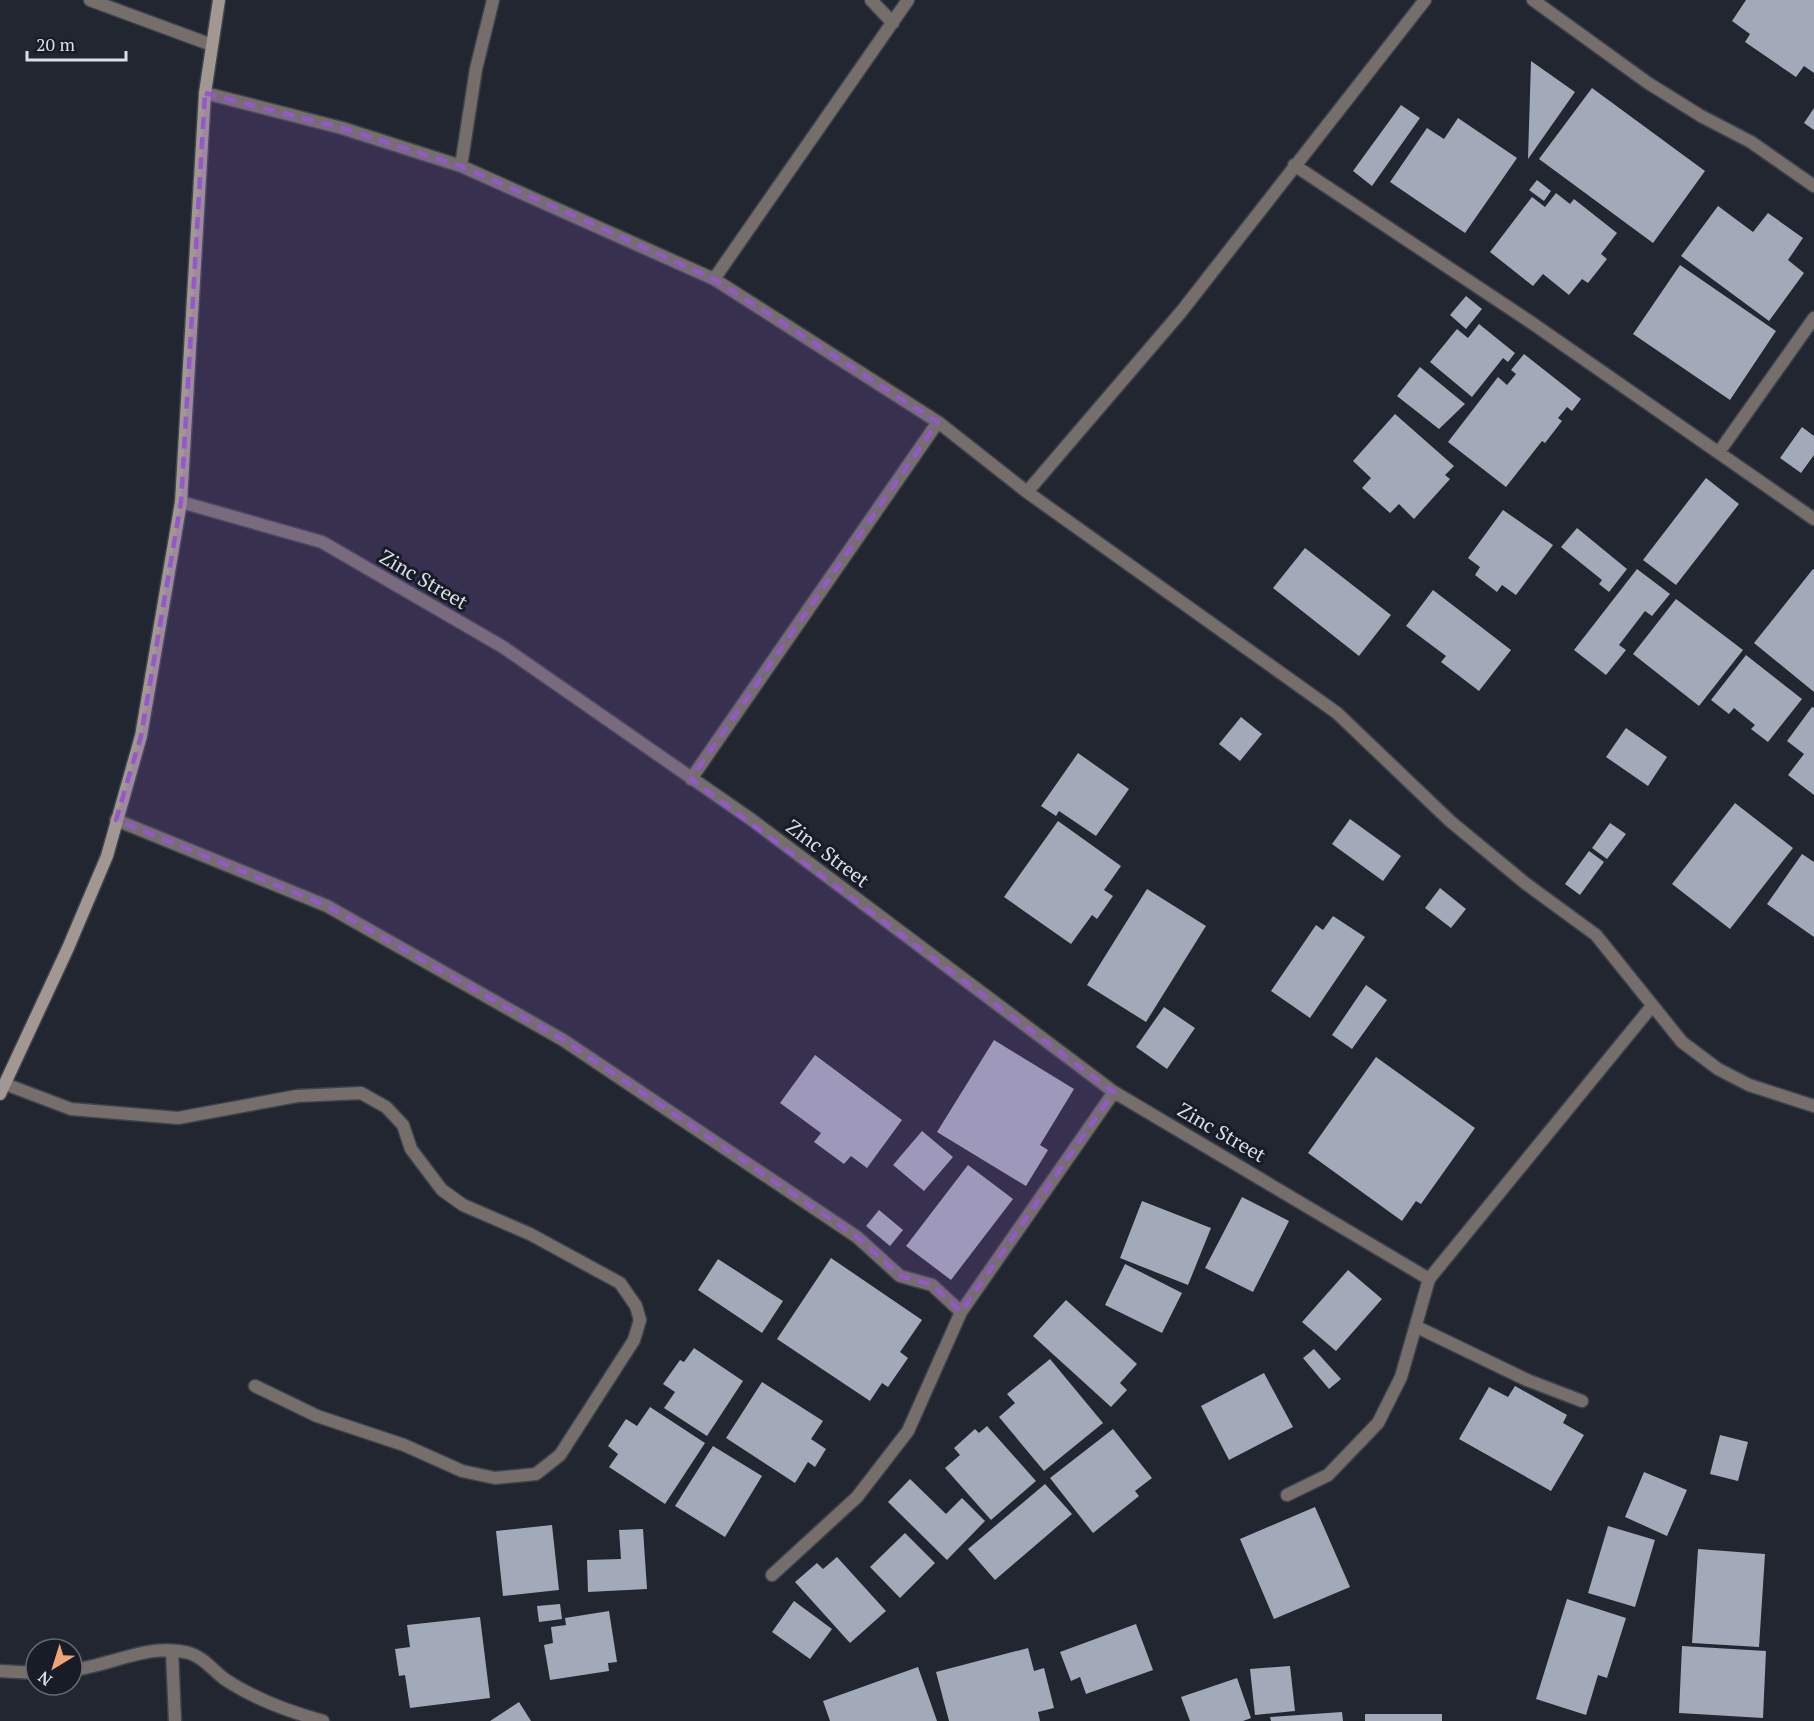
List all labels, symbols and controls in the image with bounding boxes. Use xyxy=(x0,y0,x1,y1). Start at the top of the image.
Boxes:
scale bar xyxy=(27,24,126,62)
text: 20 m xyxy=(36,32,76,56)
street label: Zinc Street xyxy=(375,543,474,615)
street label: Zinc Street xyxy=(781,813,876,894)
street label: Zinc Street xyxy=(1173,1096,1272,1168)
north arrow xyxy=(24,1637,84,1697)
text: N xyxy=(33,1666,56,1691)

